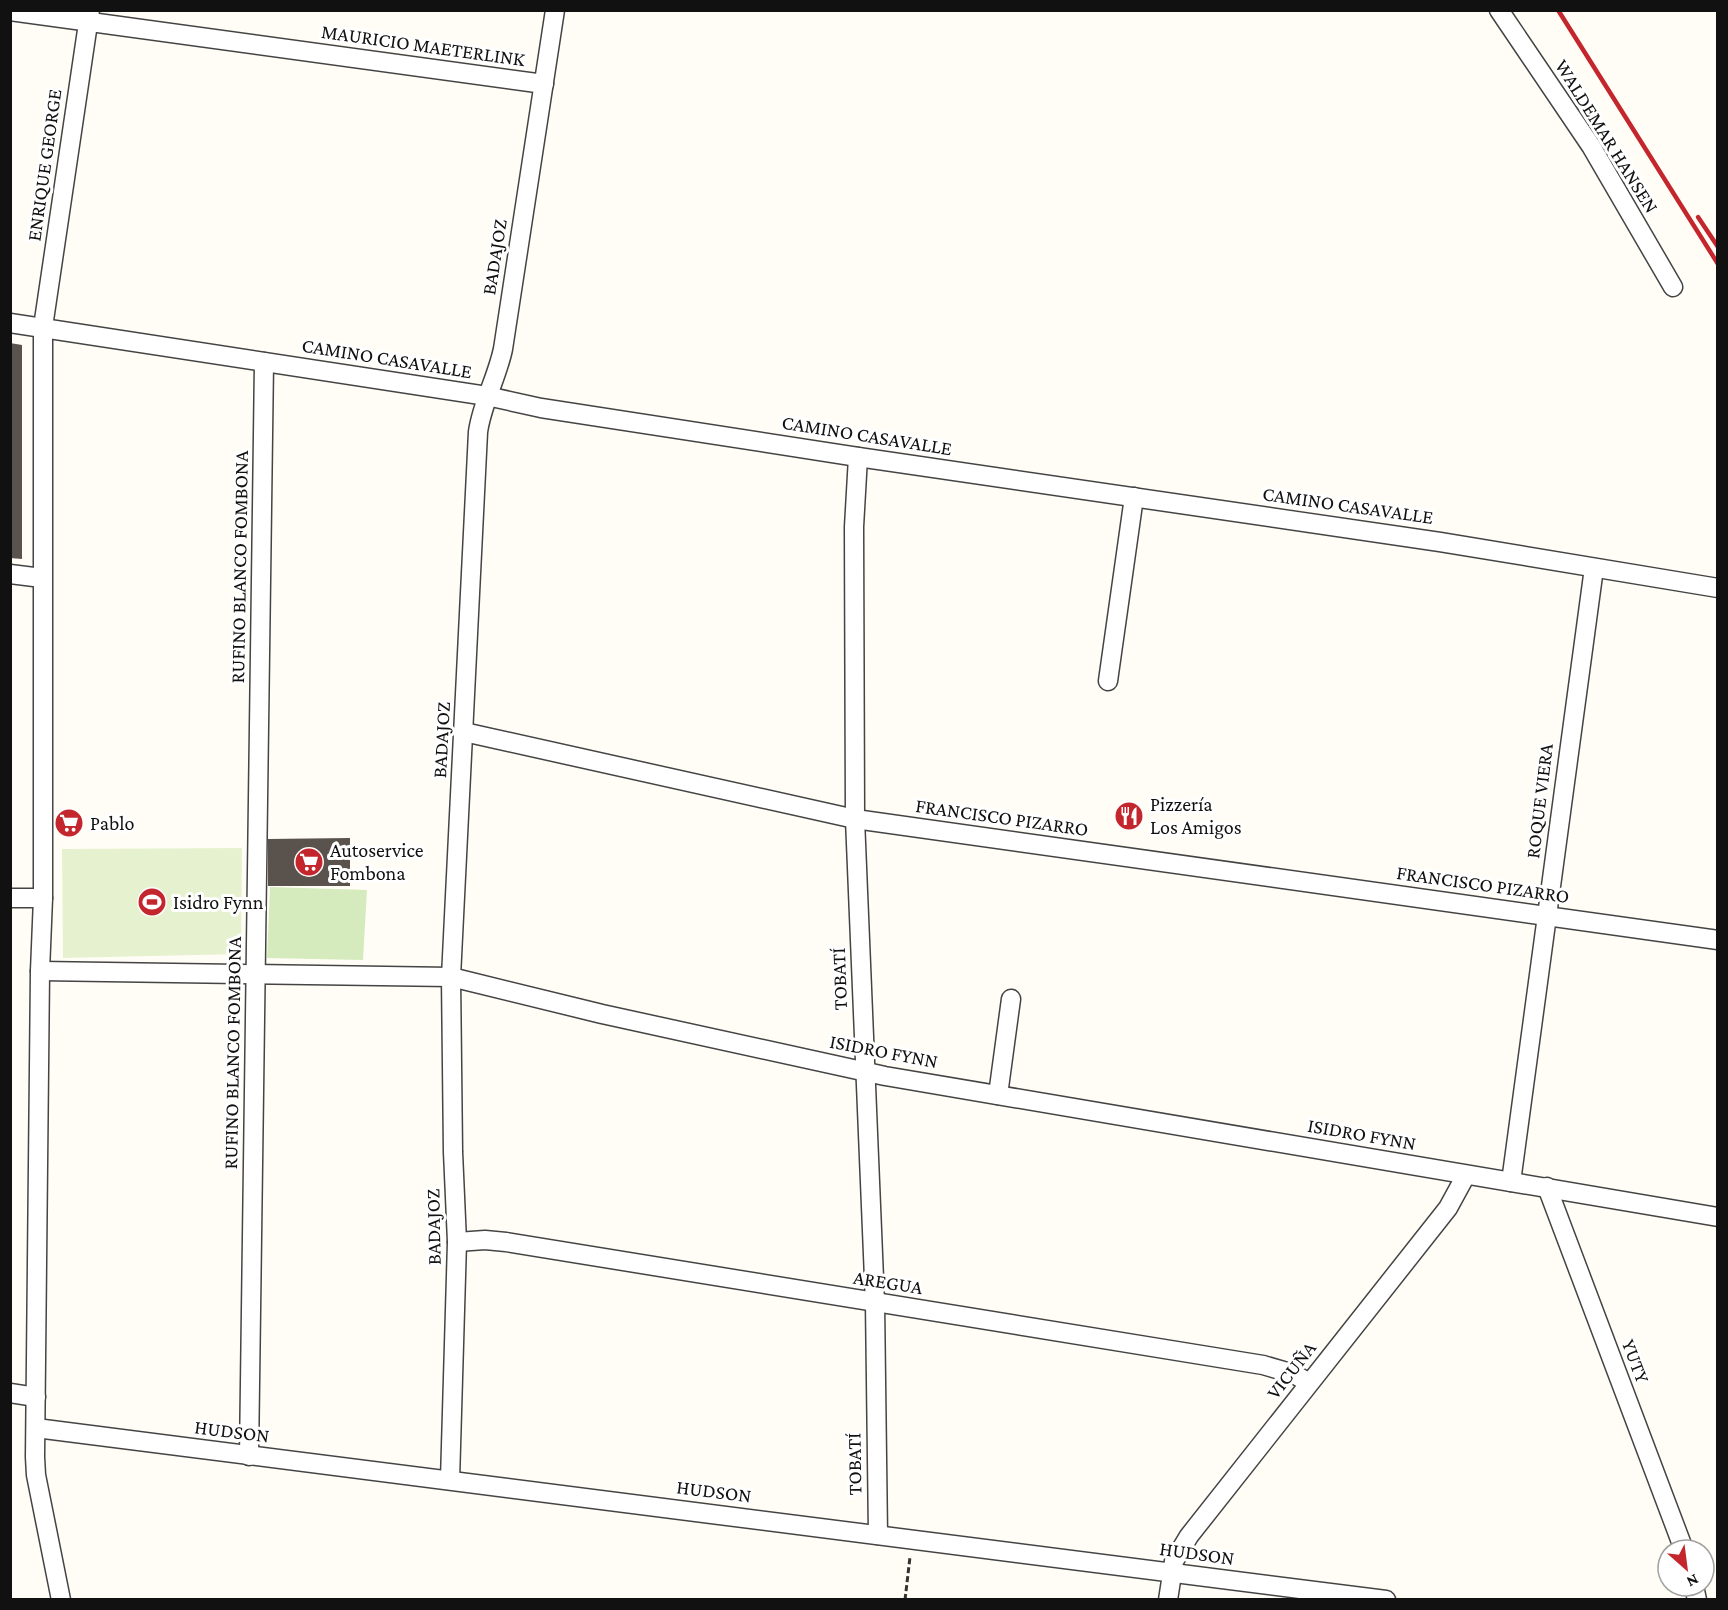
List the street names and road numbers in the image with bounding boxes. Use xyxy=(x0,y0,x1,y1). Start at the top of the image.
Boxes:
street label: MAURICIO MAETERLINK xyxy=(320,20,527,70)
street label: WALDEMAR HANSEN xyxy=(1551,55,1663,217)
street label: ENRIQUE GEORGE xyxy=(22,87,66,242)
street label: BADAJOZ xyxy=(477,218,512,297)
street label: CAMINO CASAVALLE xyxy=(300,334,474,382)
street label: CAMINO CASAVALLE xyxy=(780,411,954,459)
street label: RUFINO BLANCO FOMBONA xyxy=(226,450,252,684)
street label: CAMINO CASAVALLE xyxy=(1261,482,1435,528)
street label: BADAJOZ xyxy=(428,701,455,779)
street label: ROQUE VIERA xyxy=(1521,742,1557,860)
street label: FRANCISCO PIZARRO xyxy=(914,794,1090,840)
street label: FRANCISCO PIZARRO xyxy=(1395,861,1571,907)
street label: RUFINO BLANCO FOMBONA xyxy=(219,936,245,1170)
street label: TOBATÍ xyxy=(827,947,851,1011)
street label: ISIDRO FYNN xyxy=(828,1030,940,1072)
street label: ISIDRO FYNN xyxy=(1306,1114,1418,1154)
street label: BADAJOZ xyxy=(421,1189,446,1265)
street label: AREGUA xyxy=(852,1266,925,1298)
street label: VICUÑA xyxy=(1262,1336,1321,1403)
street label: YUTY xyxy=(1618,1336,1654,1386)
street label: HUDSON xyxy=(193,1415,271,1447)
street label: TOBATÍ xyxy=(842,1433,866,1495)
street label: HUDSON xyxy=(675,1475,753,1507)
street label: HUDSON xyxy=(1158,1537,1236,1569)

